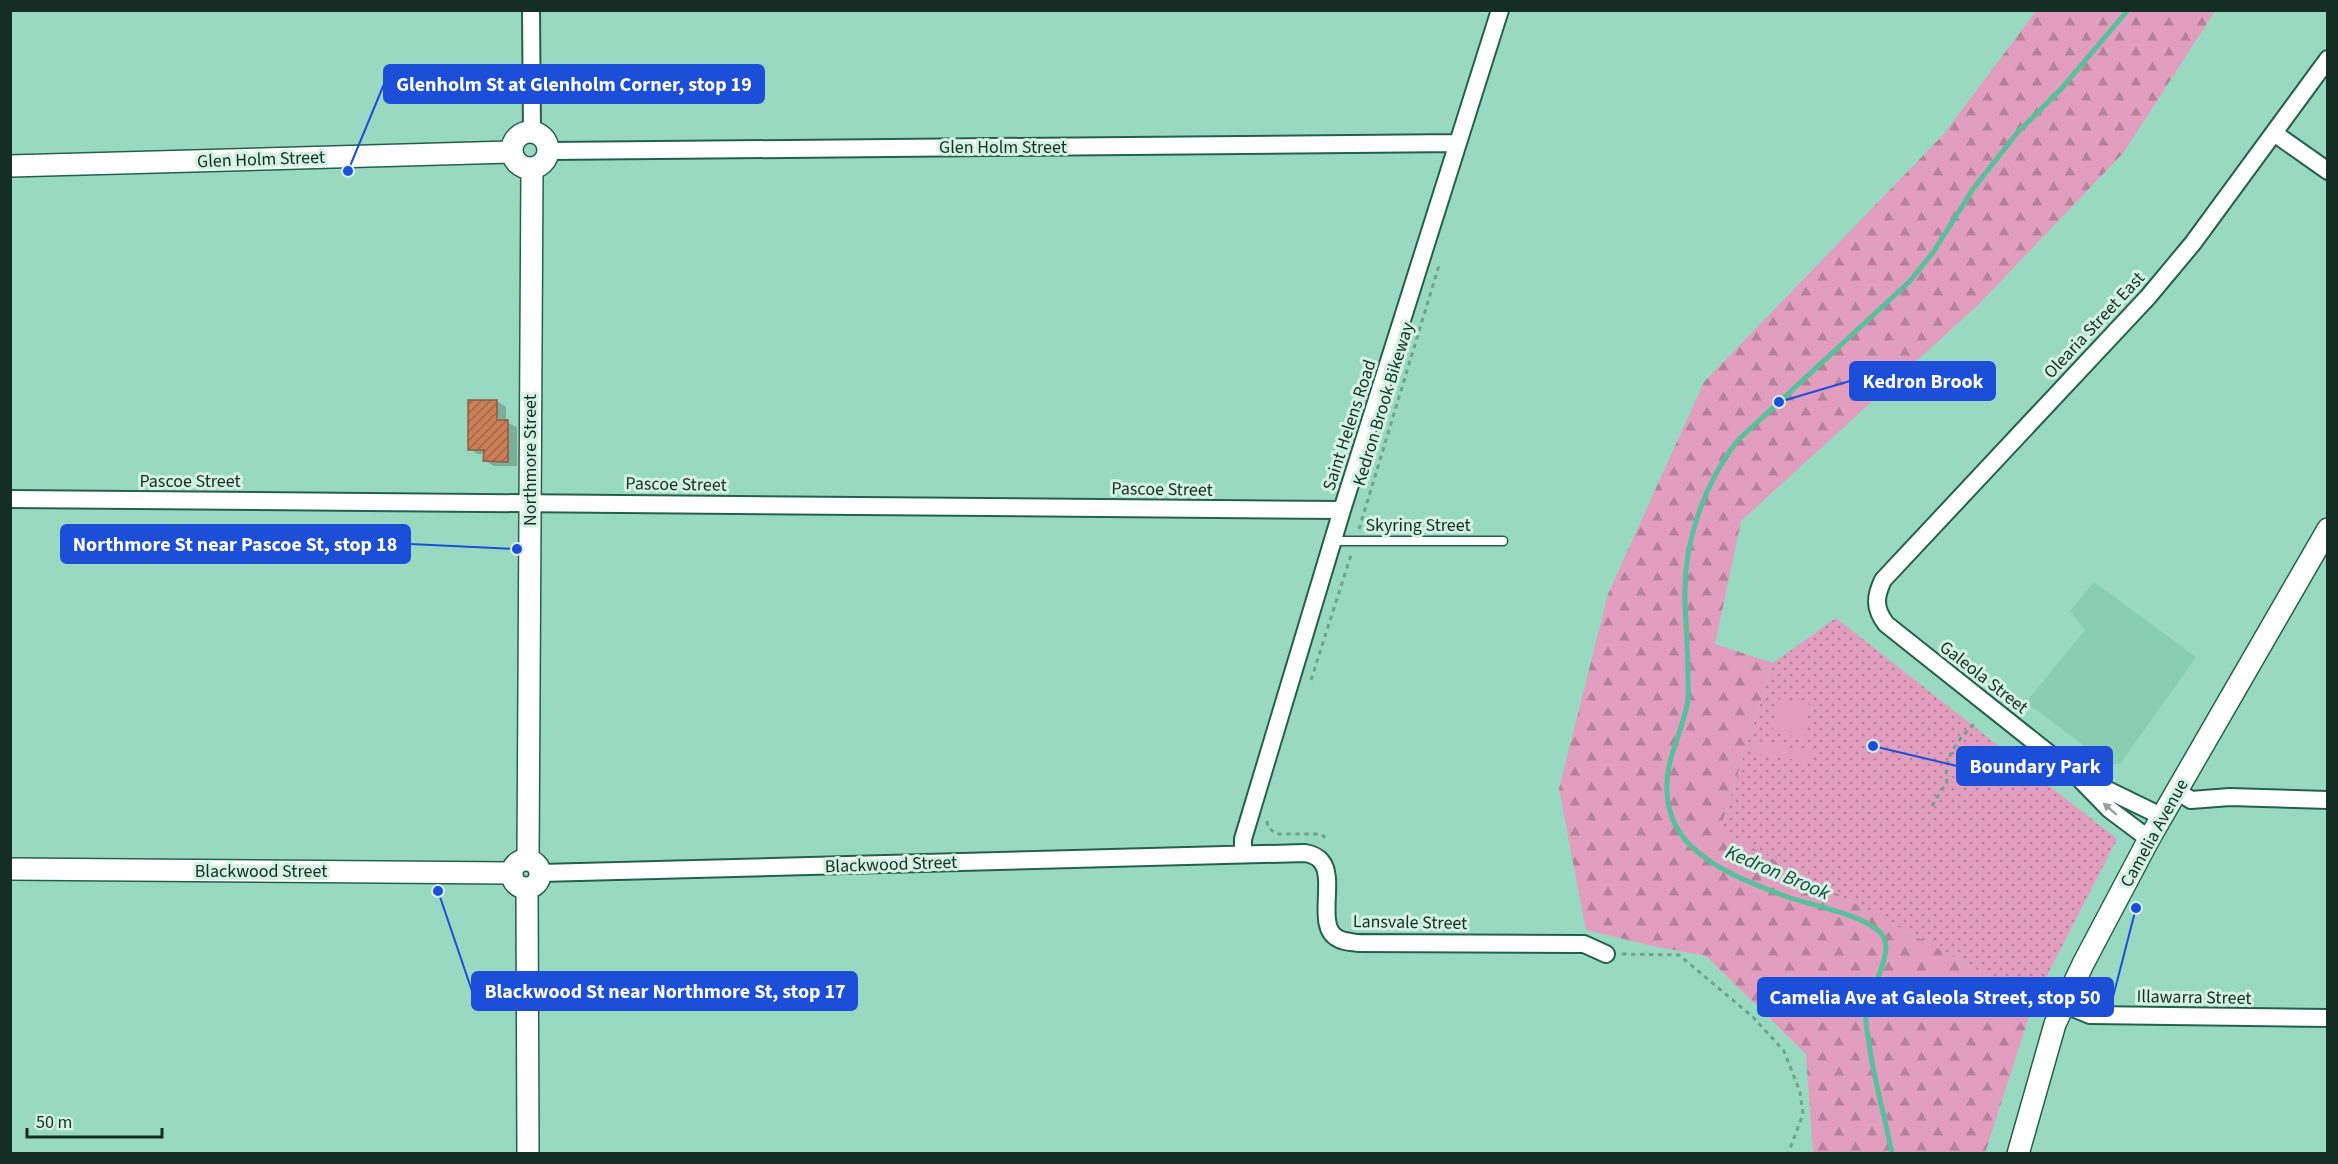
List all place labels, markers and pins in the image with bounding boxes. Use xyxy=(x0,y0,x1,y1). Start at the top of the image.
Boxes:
callout: Glenholm St at Glenholm Corner, stop 19 xyxy=(384,65,764,103)
callout: Kedron Brook xyxy=(1850,362,1995,400)
callout: Northmore St near Pascoe St, stop 18 xyxy=(61,525,410,563)
callout: Boundary Park xyxy=(1957,747,2112,785)
callout: Blackwood St near Northmore St, stop 17 xyxy=(472,972,857,1010)
callout: Camelia Ave at Galeola Street, stop 50 xyxy=(1758,978,2113,1016)

